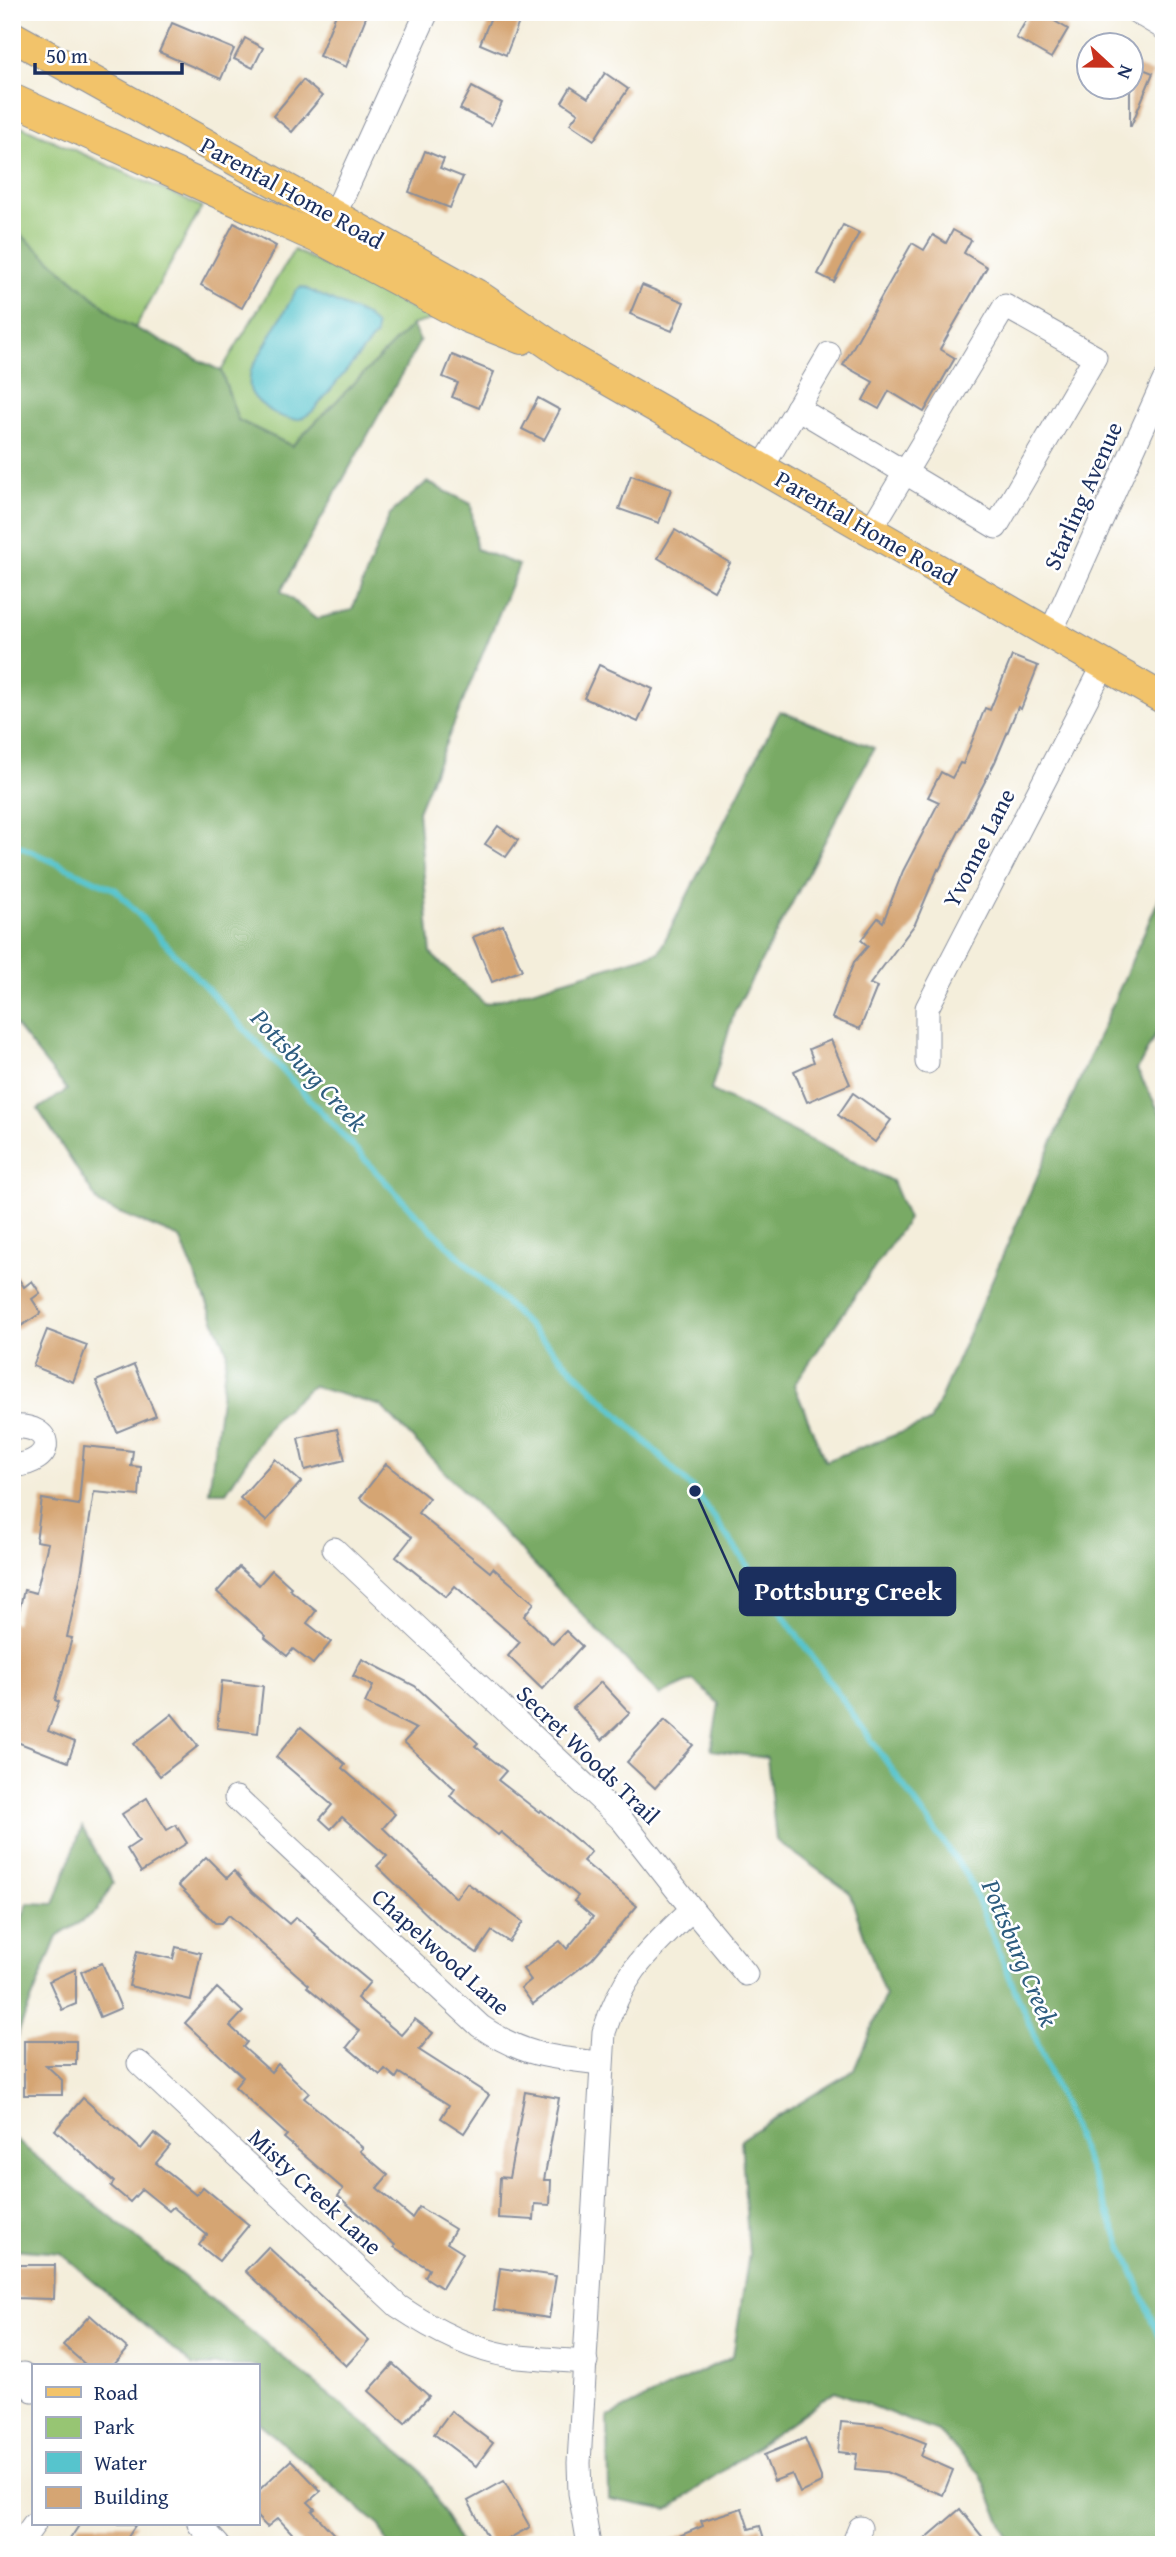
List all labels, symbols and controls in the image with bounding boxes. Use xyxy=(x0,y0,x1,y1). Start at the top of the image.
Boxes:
scale bar xyxy=(35,32,182,76)
north arrow xyxy=(1074,32,1144,102)
text: 50 m xyxy=(46,40,88,71)
text: N xyxy=(1110,61,1141,84)
street label: Parental Home Road xyxy=(194,128,390,258)
street label: Starling Avenue xyxy=(1034,416,1131,576)
street label: Parental Home Road xyxy=(769,461,964,594)
street label: Yvonne Lane xyxy=(934,782,1024,913)
water label: Pottsburg Creek xyxy=(241,998,377,1140)
callout: Pottsburg Creek xyxy=(740,1568,955,1615)
text: Pottsburg Creek xyxy=(755,1571,942,1610)
street label: Secret Woods Trail xyxy=(509,1677,668,1833)
water label: Pottsburg Creek xyxy=(972,1872,1069,2032)
street label: Chapelwood Lane xyxy=(364,1880,518,2023)
street label: Misty Creek Lane xyxy=(241,2120,390,2263)
legend xyxy=(32,2364,259,2526)
text: Road xyxy=(94,2377,139,2408)
text: Park xyxy=(94,2411,135,2442)
text: Water xyxy=(94,2447,147,2478)
text: Building xyxy=(94,2481,169,2512)

